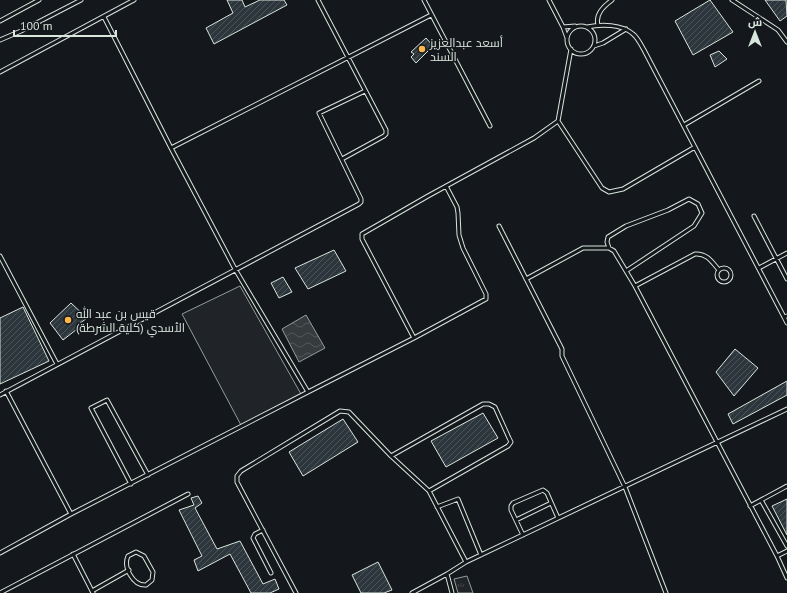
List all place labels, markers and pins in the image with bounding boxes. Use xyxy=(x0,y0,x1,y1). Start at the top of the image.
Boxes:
place label: أسعد عبدالعزيز السند xyxy=(429,35,503,64)
marker: أسعد عبدالعزيز السند xyxy=(417,44,427,54)
place label: قيس بن عبد الله الأسدي (كلية الشرطة) xyxy=(76,306,185,338)
marker: قيس بن عبد الله الأسدي (كلية الشرطة) xyxy=(63,315,73,325)

